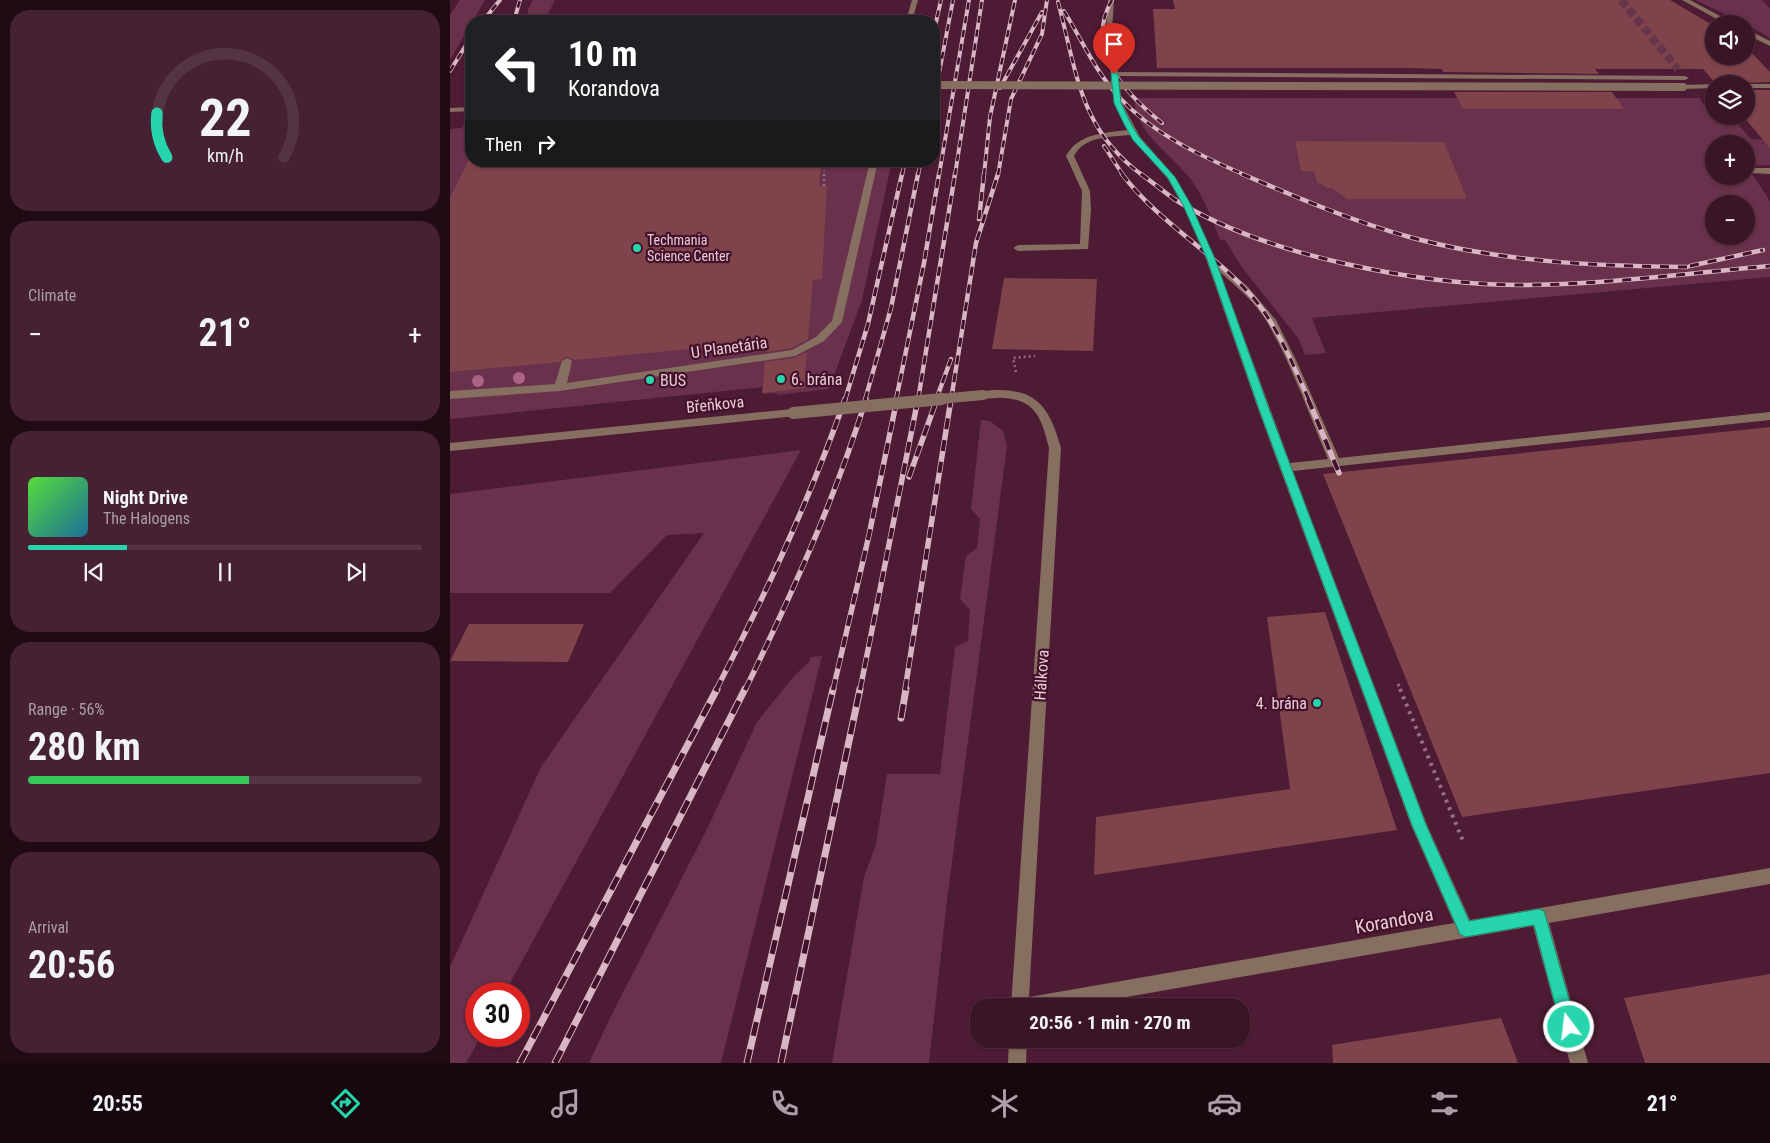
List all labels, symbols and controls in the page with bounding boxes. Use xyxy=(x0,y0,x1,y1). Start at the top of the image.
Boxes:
map controls xyxy=(1705,15,1755,245)
button: sound xyxy=(1705,15,1755,65)
pin xyxy=(1093,23,1135,74)
icon: arrive xyxy=(1100,30,1128,58)
text: 10 m xyxy=(568,34,637,75)
icon: left xyxy=(485,35,550,100)
button: layers xyxy=(1705,75,1755,125)
text: Korandova xyxy=(568,76,660,101)
text: 22 xyxy=(199,88,251,149)
icon: right xyxy=(532,130,560,158)
text: Then xyxy=(485,133,522,156)
button: + xyxy=(1705,135,1755,185)
text: km/h xyxy=(207,145,243,166)
button: − xyxy=(1705,195,1755,245)
place label: Techmania Science Center xyxy=(647,232,730,264)
marker: Techmania Science Center xyxy=(631,242,643,254)
text: Climate xyxy=(28,286,76,305)
text: 21° xyxy=(198,311,252,355)
text: − xyxy=(28,318,42,351)
text: + xyxy=(408,318,422,351)
street label: U Planetária xyxy=(690,333,768,362)
place label: 6. brána xyxy=(791,370,842,389)
place label: BUS xyxy=(660,371,686,390)
marker: 6. brána xyxy=(775,373,787,385)
marker: BUS xyxy=(644,374,656,386)
street label: Břeňkova xyxy=(685,392,745,417)
text: Night Drive xyxy=(103,486,188,509)
text: The Halogens xyxy=(103,509,190,528)
icon: previous xyxy=(80,558,108,586)
icon: pause xyxy=(211,558,239,586)
icon: next xyxy=(342,558,370,586)
street label: Hálkova xyxy=(1030,649,1053,701)
place label: 4. brána xyxy=(1256,694,1307,713)
marker: 4. brána xyxy=(1311,697,1323,709)
text: Range · 56% xyxy=(28,700,104,719)
text: 280 km xyxy=(28,725,141,769)
street label: Korandova xyxy=(1353,902,1435,939)
text: Arrival xyxy=(28,918,69,937)
text: 20:56 xyxy=(28,943,115,987)
speed limit sign: 30 xyxy=(465,982,530,1047)
position arrow xyxy=(1542,1000,1594,1052)
text: 20:56 · 1 min · 270 m xyxy=(1029,1011,1191,1034)
icon: directions xyxy=(328,1086,363,1121)
icon: music xyxy=(548,1086,583,1121)
icon: phone xyxy=(767,1086,802,1121)
icon: climate xyxy=(987,1086,1022,1121)
icon: car xyxy=(1207,1086,1242,1121)
icon: filters xyxy=(1427,1086,1462,1121)
text: 20:55 xyxy=(92,1091,143,1116)
text: 21° xyxy=(1647,1091,1678,1116)

